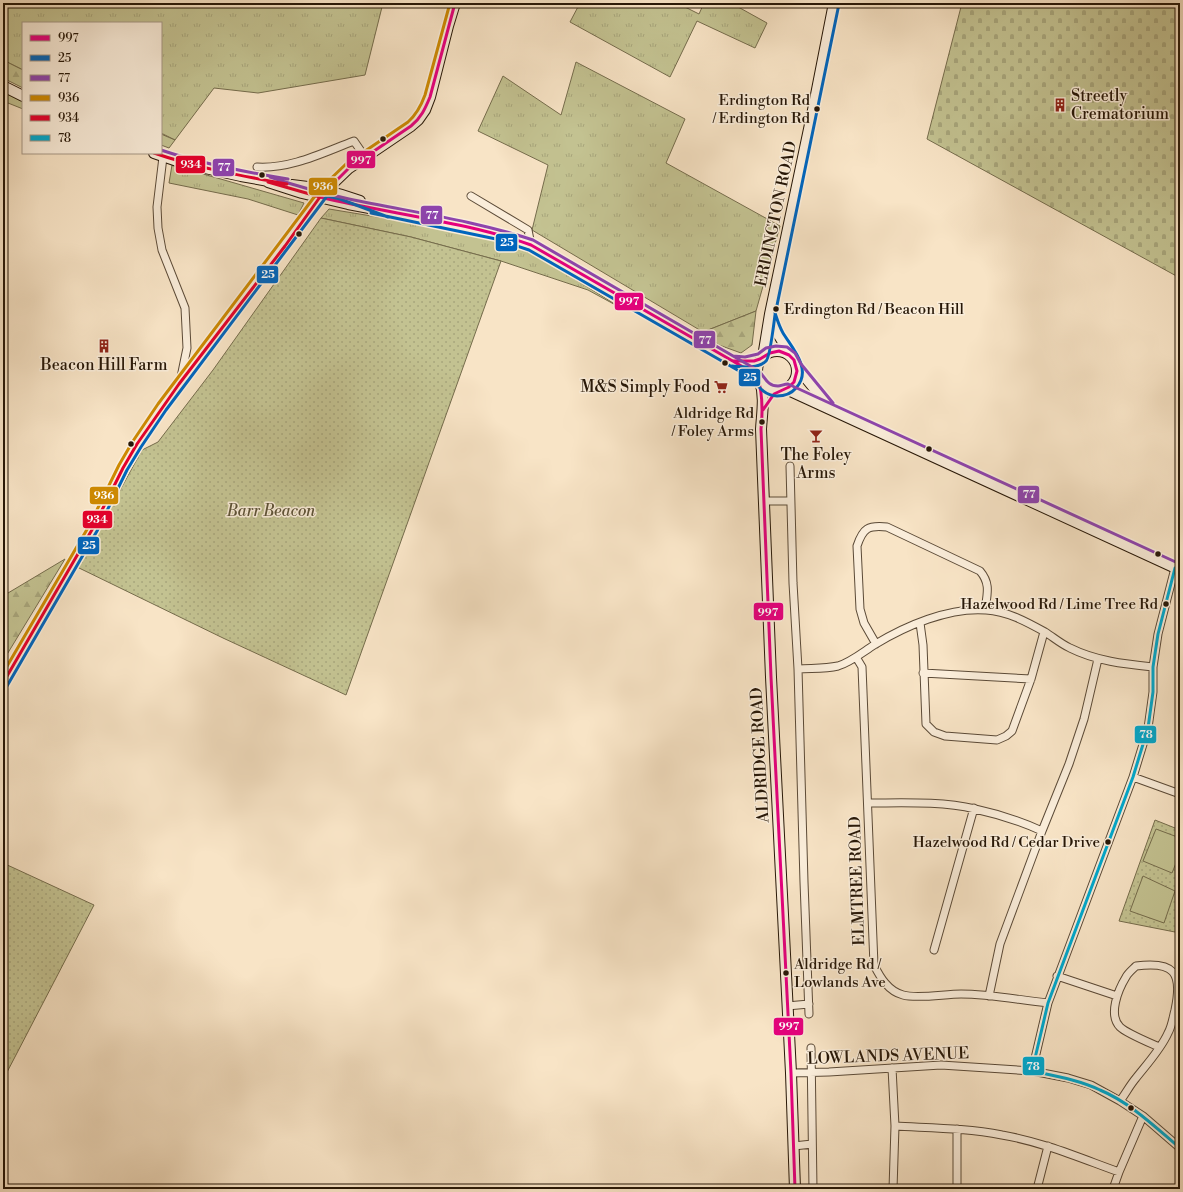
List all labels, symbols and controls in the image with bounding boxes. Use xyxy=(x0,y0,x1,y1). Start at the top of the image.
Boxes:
legend xyxy=(22,22,162,154)
text: 997 xyxy=(58,31,79,46)
text: 25 xyxy=(58,51,72,66)
text: 77 xyxy=(58,71,70,86)
place label: Streetly Crematorium xyxy=(1071,86,1169,124)
text: 936 xyxy=(58,91,79,106)
place label: Erdington Rd / Erdington Rd xyxy=(712,91,810,128)
building icon: Streetly Crematorium xyxy=(1052,97,1068,113)
marker: Erdington Rd / Erdington Rd xyxy=(812,104,822,114)
text: 934 xyxy=(58,111,79,126)
text: 78 xyxy=(58,131,71,146)
unlabelled marker xyxy=(378,134,388,144)
street label: ERDINGTON ROAD xyxy=(751,139,801,289)
line badge: 997 xyxy=(346,150,376,169)
text: 997 xyxy=(351,154,372,168)
line badge: 934 xyxy=(175,155,206,174)
text: 934 xyxy=(180,158,202,172)
line badge: 77 xyxy=(212,158,235,177)
text: 77 xyxy=(218,161,231,175)
unlabelled marker xyxy=(257,170,267,180)
line badge: 936 xyxy=(308,177,338,196)
text: 936 xyxy=(313,180,333,194)
line badge: 77 xyxy=(420,205,443,225)
text: 77 xyxy=(426,209,439,223)
unlabelled marker xyxy=(294,229,304,239)
line badge: 25 xyxy=(495,233,518,252)
text: 25 xyxy=(500,236,514,250)
line badge: 25 xyxy=(256,265,279,284)
text: 25 xyxy=(261,268,275,282)
line badge: 997 xyxy=(614,292,644,311)
text: 997 xyxy=(619,295,640,309)
place label: Erdington Rd / Beacon Hill xyxy=(784,300,965,319)
marker: Erdington Rd / Beacon Hill xyxy=(771,304,781,314)
line badge: 77 xyxy=(693,330,716,349)
text: 77 xyxy=(699,334,712,348)
building icon: Beacon Hill Farm xyxy=(96,338,112,354)
place label: Beacon Hill Farm xyxy=(39,355,168,375)
unlabelled marker xyxy=(720,358,730,368)
line badge: 25 xyxy=(738,368,761,387)
text: 25 xyxy=(743,371,757,385)
place label: M&S Simply Food xyxy=(581,377,710,397)
supermarket icon: M&S Simply Food xyxy=(713,379,729,395)
place label: Aldridge Rd / Foley Arms xyxy=(671,404,754,441)
marker: Aldridge Rd / Foley Arms xyxy=(757,417,767,427)
bar icon: The Foley Arms xyxy=(808,428,824,444)
unlabelled marker xyxy=(126,439,136,449)
unlabelled marker xyxy=(924,444,934,454)
place label: The Foley Arms xyxy=(781,445,852,483)
line badge: 77 xyxy=(1017,485,1040,504)
line badge: 936 xyxy=(89,486,119,505)
text: 77 xyxy=(1023,488,1036,502)
text: 936 xyxy=(94,489,114,503)
park label: Barr Beacon xyxy=(226,501,316,521)
line badge: 934 xyxy=(82,510,113,529)
text: 934 xyxy=(86,513,108,527)
line badge: 25 xyxy=(77,536,100,555)
text: 25 xyxy=(82,539,96,553)
unlabelled marker xyxy=(1153,549,1163,559)
place label: Hazelwood Rd / Lime Tree Rd xyxy=(961,595,1158,614)
marker: Hazelwood Rd / Lime Tree Rd xyxy=(1161,599,1171,609)
line badge: 997 xyxy=(753,602,784,621)
text: 997 xyxy=(758,606,779,620)
street label: ALDRIDGE ROAD xyxy=(746,687,774,824)
line badge: 78 xyxy=(1134,725,1157,744)
text: 78 xyxy=(1139,728,1153,742)
street label: ELMTREE ROAD xyxy=(845,816,869,946)
place label: Hazelwood Rd / Cedar Drive xyxy=(913,833,1100,852)
marker: Hazelwood Rd / Cedar Drive xyxy=(1103,837,1113,847)
place label: Aldridge Rd / Lowlands Ave xyxy=(793,955,886,992)
marker: Aldridge Rd / Lowlands Ave xyxy=(781,968,791,978)
line badge: 997 xyxy=(773,1017,804,1036)
text: 997 xyxy=(779,1020,800,1034)
street label: LOWLANDS AVENUE xyxy=(807,1043,969,1069)
line badge: 78 xyxy=(1022,1056,1045,1076)
text: 78 xyxy=(1026,1060,1040,1074)
unlabelled marker xyxy=(1126,1103,1136,1113)

